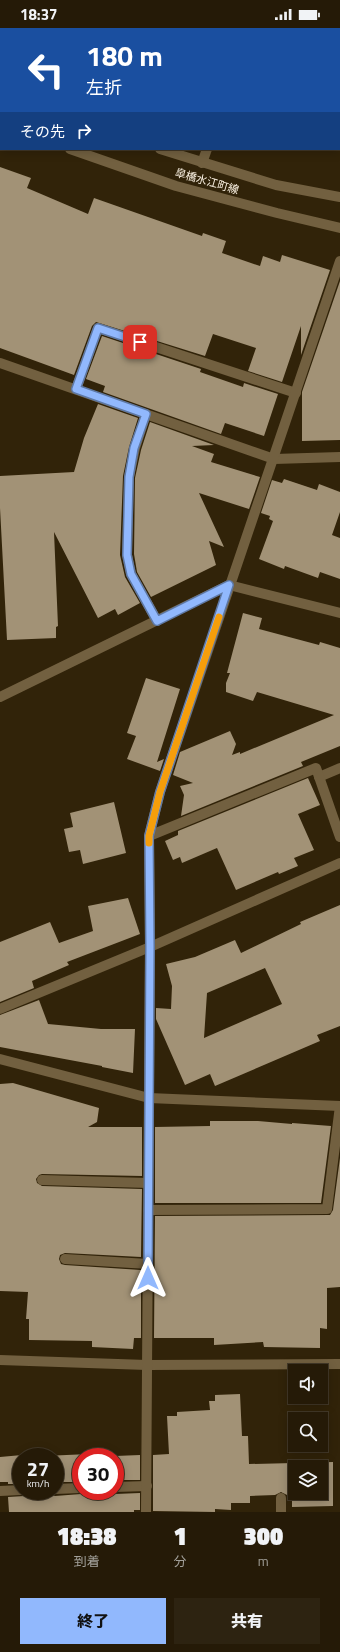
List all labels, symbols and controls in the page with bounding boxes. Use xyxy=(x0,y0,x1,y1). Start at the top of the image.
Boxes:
text: 18:37 xyxy=(20,3,57,26)
text: 180 m xyxy=(86,34,163,77)
icon: left xyxy=(20,44,72,96)
text: 左折 xyxy=(86,74,122,101)
text: その先 xyxy=(20,120,65,143)
icon: right xyxy=(73,120,95,142)
street label: 皐橋水江町線 xyxy=(173,164,241,198)
pin xyxy=(123,325,157,359)
icon: arrive xyxy=(129,331,151,353)
position arrow xyxy=(127,1257,169,1299)
map controls xyxy=(288,1364,328,1500)
button: sound xyxy=(288,1364,328,1404)
button: search xyxy=(288,1412,328,1452)
speed limit sign: 30 xyxy=(72,1448,124,1500)
text: 27 xyxy=(27,1453,49,1484)
button: layers xyxy=(288,1460,328,1500)
text: km/h xyxy=(27,1476,49,1491)
text: 18:38 xyxy=(57,1518,117,1554)
text: 1 xyxy=(173,1518,187,1554)
text: 300 xyxy=(244,1518,283,1554)
text: 到着 xyxy=(74,1551,100,1571)
text: 分 xyxy=(174,1551,187,1571)
text: m xyxy=(258,1551,269,1571)
button: 終了 xyxy=(20,1598,166,1644)
button: 共有 xyxy=(174,1598,320,1644)

